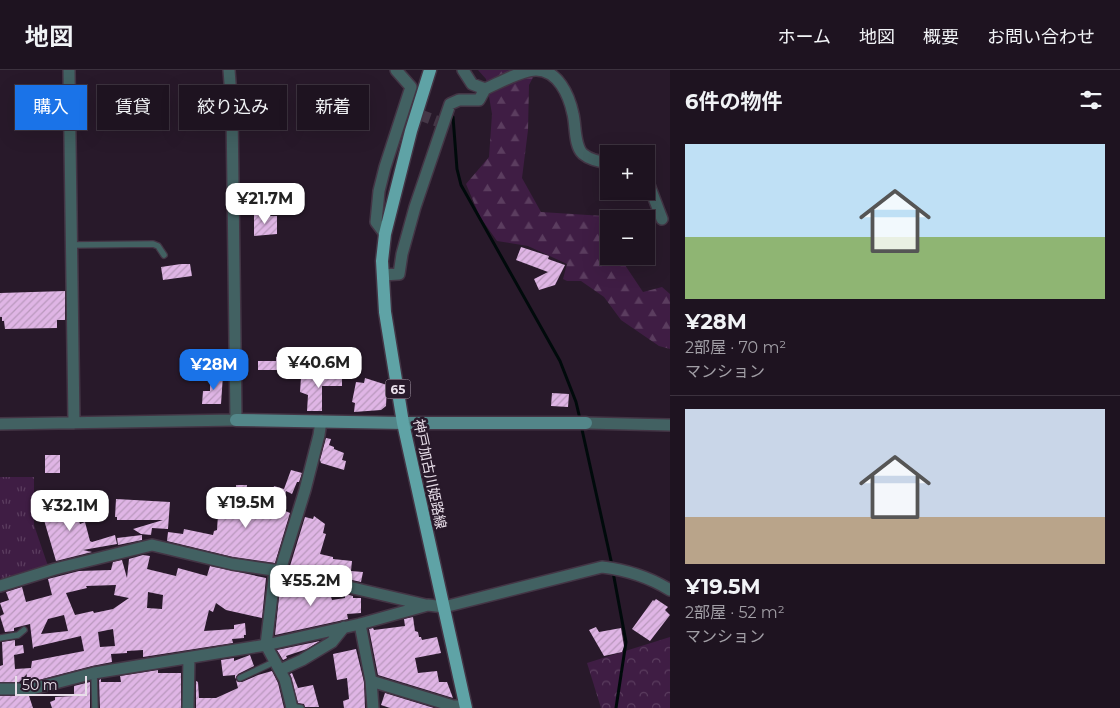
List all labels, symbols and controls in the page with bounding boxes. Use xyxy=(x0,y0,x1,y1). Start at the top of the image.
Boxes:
text: 地図 xyxy=(25,22,73,51)
text: ホーム xyxy=(778,26,831,48)
text: 地図 xyxy=(859,26,895,48)
text: 概要 xyxy=(923,26,959,48)
text: お問い合わせ xyxy=(987,26,1095,48)
chip: 購入 xyxy=(15,85,87,130)
chip: 賃貸 xyxy=(97,85,169,130)
chip: 絞り込み xyxy=(179,85,287,130)
chip: 新着 xyxy=(297,85,369,130)
icon: filters xyxy=(1077,86,1105,114)
text: 6件の物件 xyxy=(685,89,782,114)
map controls xyxy=(600,145,655,265)
button: + xyxy=(600,145,655,200)
icon: home xyxy=(850,176,940,266)
pin: ¥21.7M xyxy=(224,182,306,225)
text: ¥21.7M xyxy=(237,189,293,208)
button: − xyxy=(600,210,655,265)
text: ¥28M xyxy=(685,309,747,334)
text: 2部屋 · 70 m² xyxy=(685,338,786,357)
pin: ¥40.6M xyxy=(278,346,360,389)
pin: ¥28M xyxy=(184,348,244,391)
text: ¥40.6M xyxy=(288,353,350,372)
text: ¥28M xyxy=(190,355,238,374)
text: マンション xyxy=(685,362,765,381)
road number: 65 xyxy=(386,380,410,398)
street label: 神戸加古川姫路線 xyxy=(410,417,450,531)
icon: home xyxy=(850,442,940,532)
pin: ¥19.5M xyxy=(205,486,287,529)
pin: ¥32.1M xyxy=(29,490,111,532)
text: ¥19.5M xyxy=(217,493,275,512)
text: ¥32.1M xyxy=(42,496,98,515)
pin: ¥55.2M xyxy=(270,564,352,607)
text: ¥55.2M xyxy=(281,571,341,590)
text: ¥19.5M xyxy=(685,574,760,599)
text: 2部屋 · 52 m² xyxy=(685,603,785,622)
text: マンション xyxy=(685,627,765,646)
scale bar xyxy=(15,673,88,696)
text: 50 m xyxy=(22,676,58,694)

